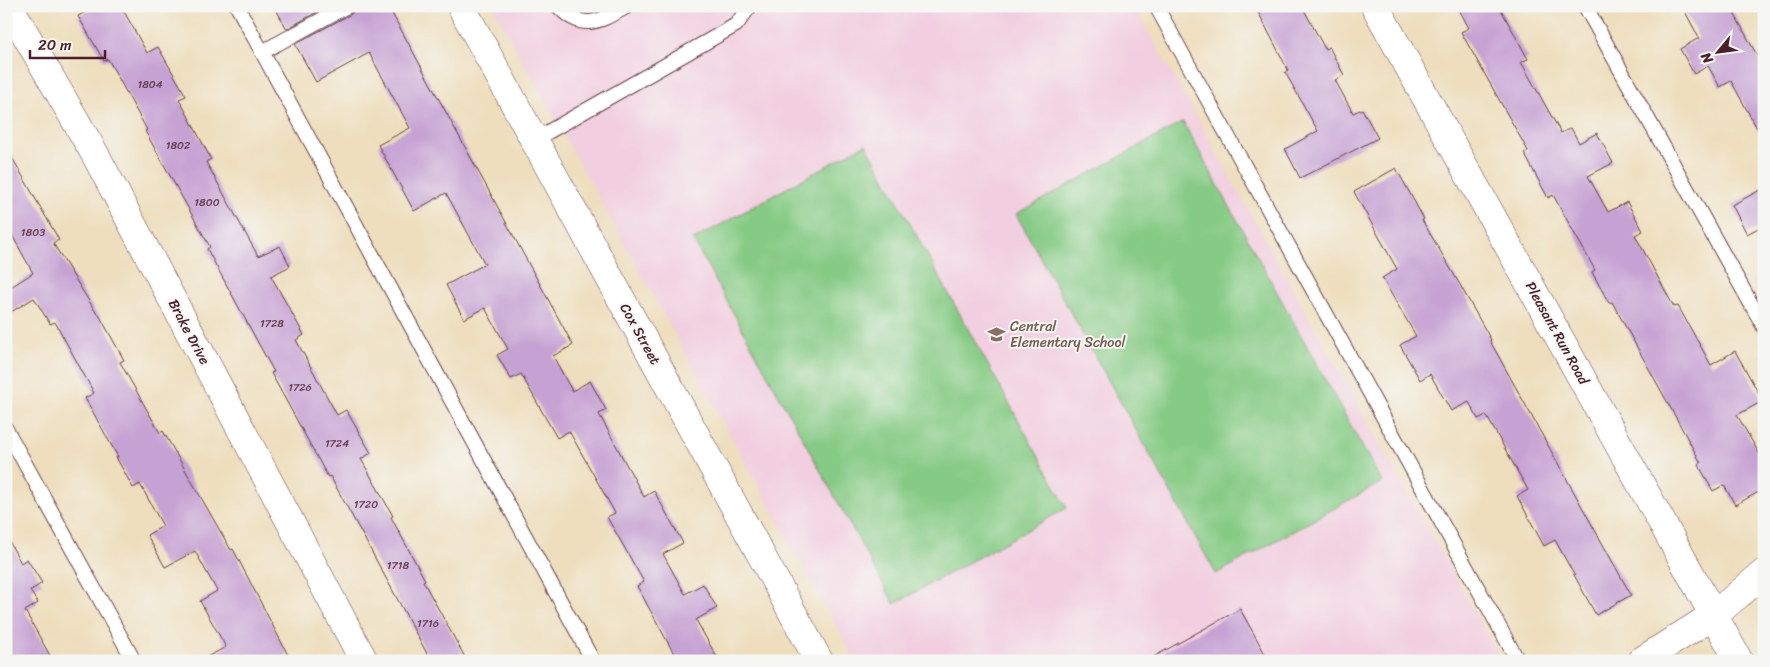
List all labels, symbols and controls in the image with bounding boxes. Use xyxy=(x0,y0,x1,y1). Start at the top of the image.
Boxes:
scale bar xyxy=(30,28,105,60)
north arrow xyxy=(1692,28,1742,78)
text: 20 m xyxy=(38,32,72,58)
text: N xyxy=(1694,47,1721,69)
house number: 1804 xyxy=(137,75,163,94)
house number: 1802 xyxy=(166,136,191,155)
house number: 1800 xyxy=(194,193,220,212)
house number: 1803 xyxy=(21,223,45,242)
street label: Pleasant Run Road xyxy=(1518,277,1597,391)
street label: Brake Drive xyxy=(161,295,217,369)
street label: Cox Street xyxy=(613,298,667,370)
house number: 1728 xyxy=(260,314,284,333)
place label: Central Elementary School xyxy=(1010,314,1127,355)
school or university icon: Central Elementary School xyxy=(986,324,1006,344)
house number: 1726 xyxy=(288,378,312,397)
house number: 1724 xyxy=(325,434,349,453)
house number: 1720 xyxy=(354,495,378,514)
house number: 1718 xyxy=(387,556,410,575)
house number: 1716 xyxy=(417,614,439,633)

